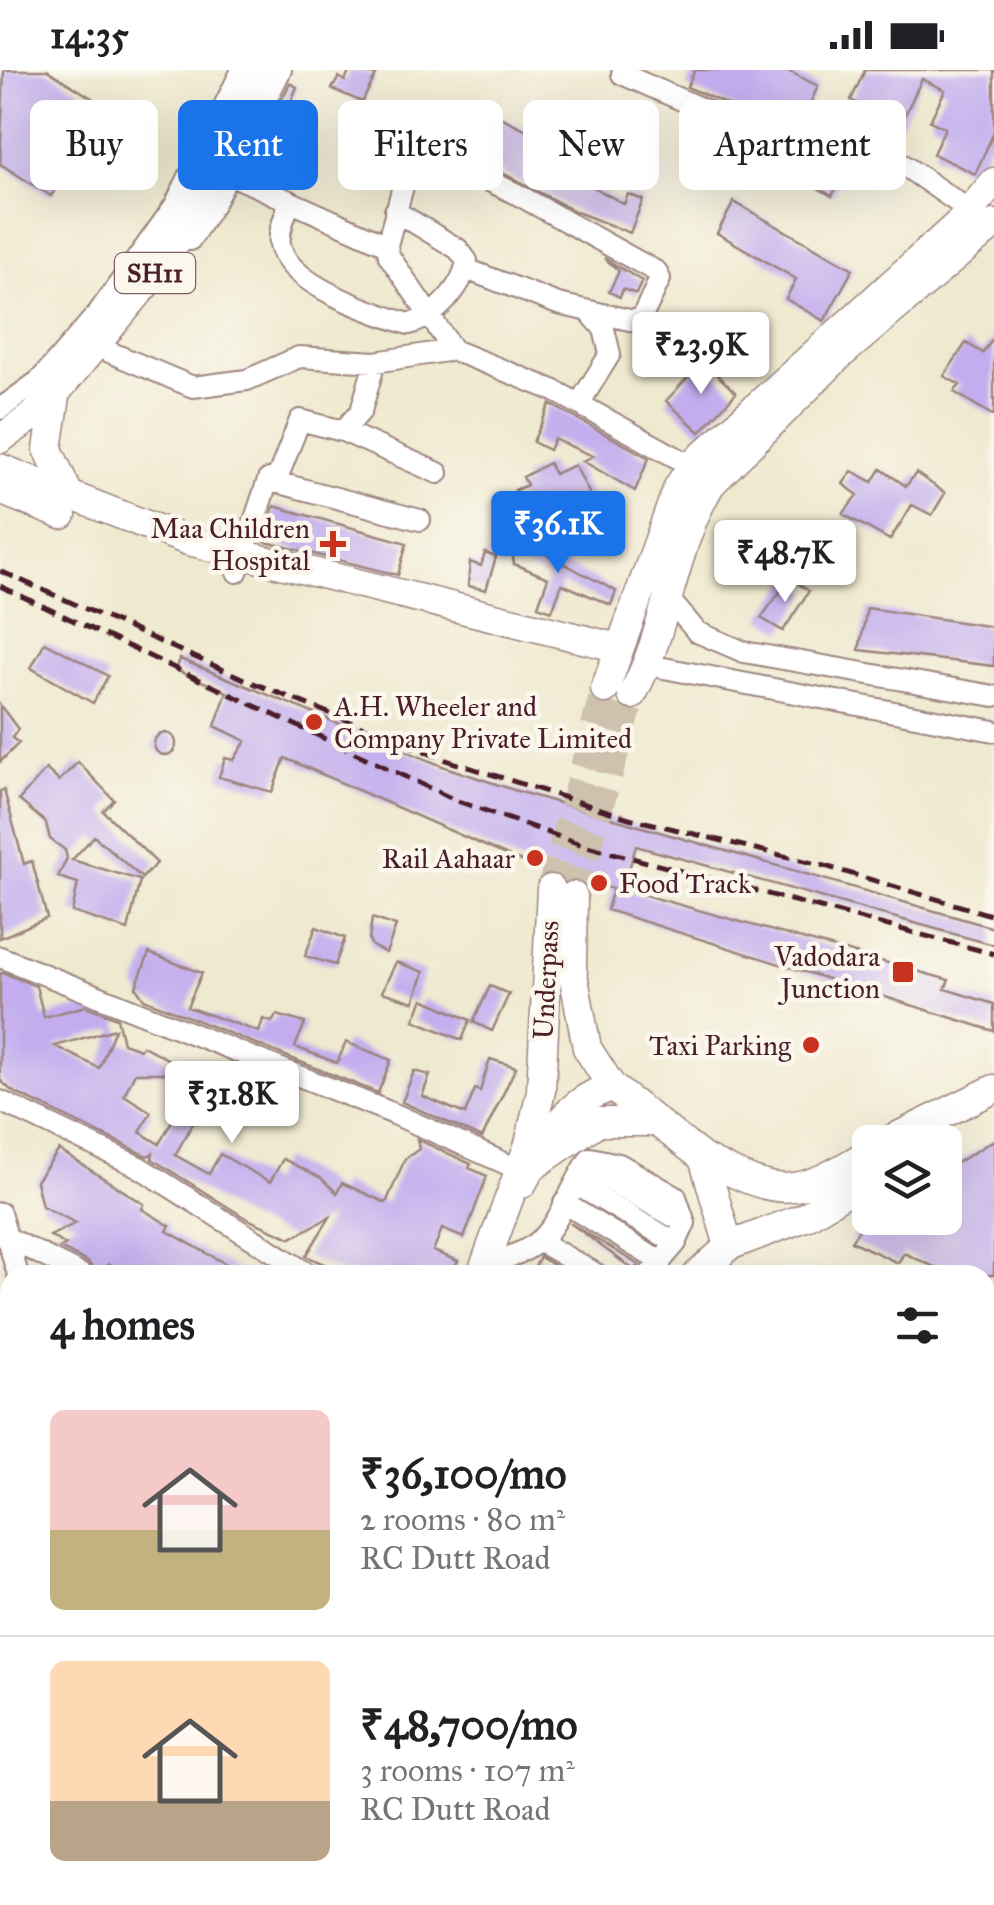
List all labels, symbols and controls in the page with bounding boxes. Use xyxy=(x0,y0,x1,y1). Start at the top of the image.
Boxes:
text: 14:35 xyxy=(50,12,129,58)
chip: Buy xyxy=(30,100,158,190)
chip: Rent xyxy=(178,100,318,190)
chip: Filters xyxy=(338,100,503,190)
chip: New xyxy=(523,100,659,190)
chip: Apartment xyxy=(679,100,906,190)
road number: SH11 xyxy=(115,253,195,293)
pin: ₹23.9K xyxy=(620,312,782,397)
text: ₹23.9K xyxy=(654,325,748,364)
pin: ₹36.1K xyxy=(477,491,639,576)
text: ₹36.1K xyxy=(513,504,603,543)
place label: Maa Children Hospital xyxy=(150,511,310,578)
pin: ₹48.7K xyxy=(704,520,866,605)
marker: Maa Children Hospital xyxy=(320,531,346,557)
text: ₹48.7K xyxy=(736,533,834,572)
place label: A.H. Wheeler and Company Private Limited xyxy=(333,689,632,756)
marker: A.H. Wheeler and Company Private Limited xyxy=(303,711,325,733)
place label: Rail Aahaar xyxy=(382,841,516,876)
marker: Rail Aahaar xyxy=(524,847,546,869)
place label: Food Track xyxy=(619,866,751,901)
marker: Food Track xyxy=(588,872,610,894)
street label: Underpass xyxy=(525,920,567,1040)
place label: Vadodara Junction xyxy=(773,939,880,1006)
marker: Vadodara Junction xyxy=(890,959,916,985)
place label: Taxi Parking xyxy=(649,1028,792,1063)
marker: Taxi Parking xyxy=(800,1034,822,1056)
pin: ₹31.8K xyxy=(151,1061,313,1146)
text: ₹31.8K xyxy=(187,1074,277,1113)
map controls xyxy=(852,1125,962,1235)
button: layers xyxy=(852,1125,962,1235)
icon: filters xyxy=(890,1298,945,1353)
text: 4 homes xyxy=(50,1299,195,1351)
text: ₹36,100/mo xyxy=(360,1448,566,1500)
icon: home xyxy=(130,1450,250,1570)
text: 2 rooms · 80 m² xyxy=(360,1500,565,1539)
text: RC Dutt Road xyxy=(360,1539,551,1578)
text: ₹48,700/mo xyxy=(360,1699,577,1751)
icon: home xyxy=(130,1701,250,1821)
text: 3 rooms · 107 m² xyxy=(360,1751,575,1790)
text: RC Dutt Road xyxy=(360,1790,551,1829)

